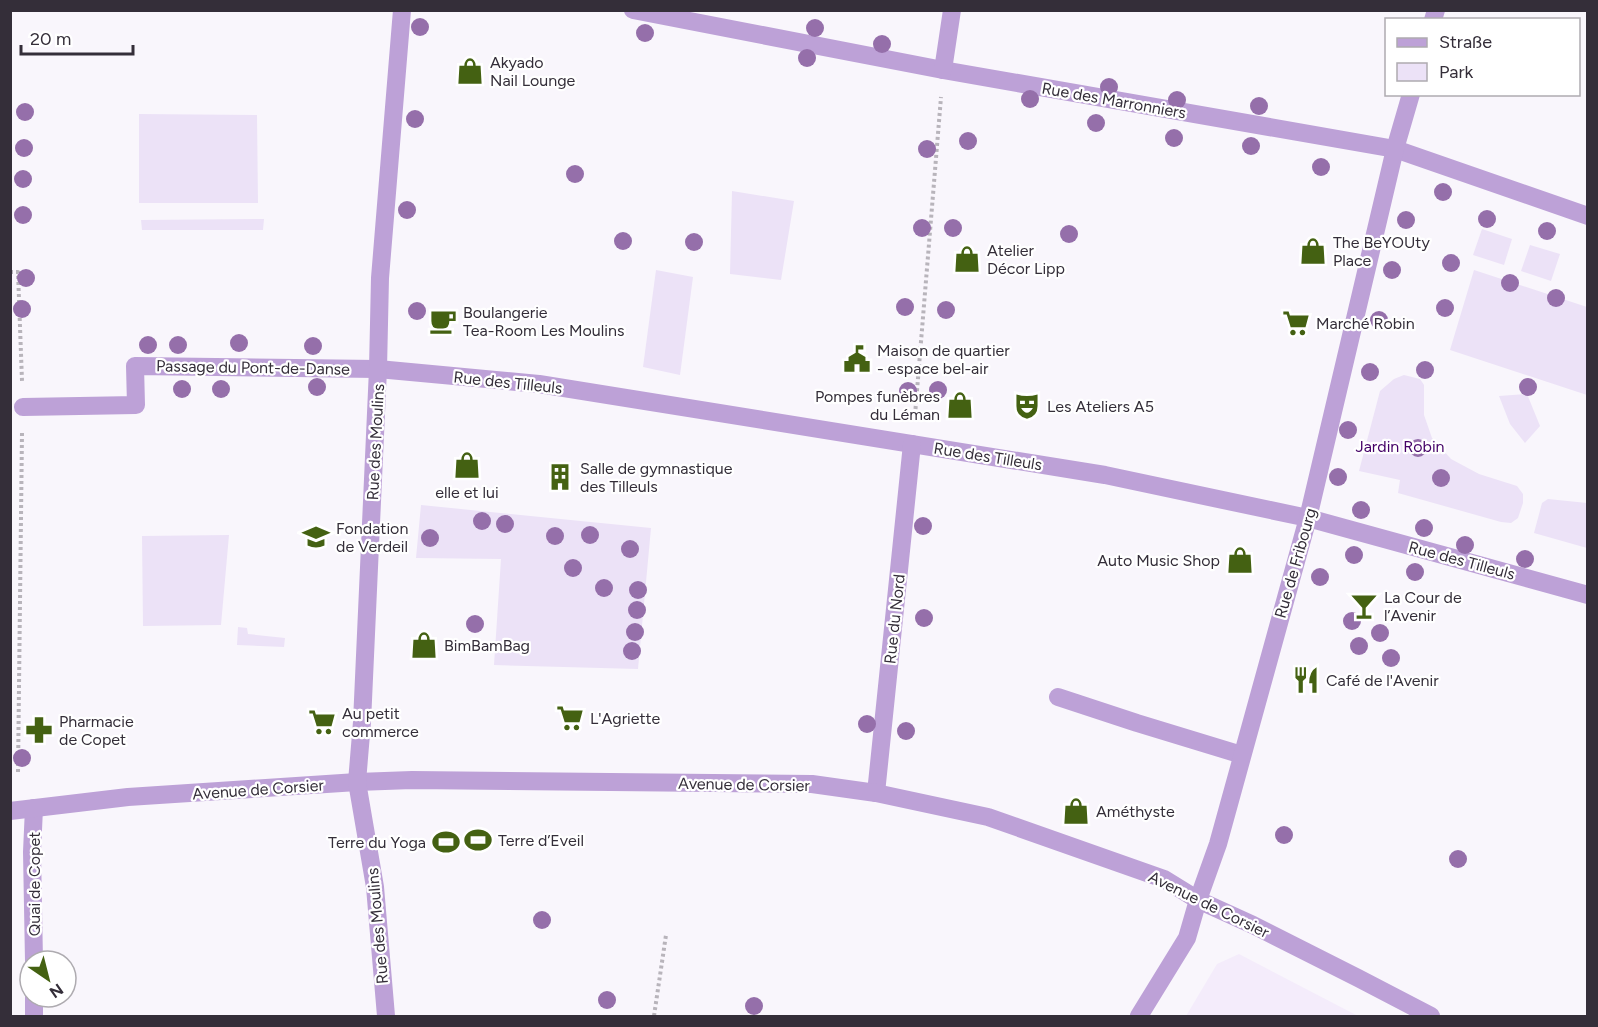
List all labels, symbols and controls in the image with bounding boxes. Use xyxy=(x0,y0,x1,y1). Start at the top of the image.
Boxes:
scale bar xyxy=(21,18,134,56)
legend xyxy=(1385,18,1580,96)
text: 20 m xyxy=(30,28,71,50)
text: Straße xyxy=(1439,31,1492,53)
place label: Akyado Nail Lounge xyxy=(490,53,576,90)
shop icon: Akyado Nail Lounge xyxy=(455,56,485,86)
text: Park xyxy=(1439,61,1474,83)
street label: Rue des Marronniers xyxy=(1040,78,1188,123)
place label: The BeYOUty Place xyxy=(1333,233,1430,270)
shop icon: The BeYOUty Place xyxy=(1298,236,1328,266)
place label: Atelier Décor Lipp xyxy=(987,241,1065,278)
shop icon: Atelier Décor Lipp xyxy=(952,244,982,274)
place label: Boulangerie Tea-Room Les Moulins xyxy=(463,303,624,340)
cafe icon: Boulangerie Tea-Room Les Moulins xyxy=(428,306,458,336)
supermarket icon: Marché Robin xyxy=(1281,308,1311,338)
place label: Marché Robin xyxy=(1316,314,1415,333)
place label: Maison de quartier - espace bel-air xyxy=(877,341,1010,378)
public building icon: Maison de quartier - espace bel-air xyxy=(842,344,872,374)
street label: Passage du Pont-de-Danse xyxy=(156,356,350,379)
street label: Rue des Tilleuls xyxy=(453,367,563,398)
street label: Rue des Moulins xyxy=(363,383,388,501)
place label: Pompes funèbres du Léman xyxy=(815,387,940,424)
shop icon: Pompes funèbres du Léman xyxy=(945,390,975,420)
theatre icon: Les Ateliers A5 xyxy=(1012,391,1042,421)
place label: Les Ateliers A5 xyxy=(1047,397,1154,416)
park label: Jardin Robin xyxy=(1355,437,1445,456)
street label: Rue des Tilleuls xyxy=(932,439,1043,474)
shop icon: elle et lui xyxy=(452,450,482,480)
place label: Salle de gymnastique des Tilleuls xyxy=(580,459,733,496)
building icon: Salle de gymnastique des Tilleuls xyxy=(545,462,575,492)
place label: elle et lui xyxy=(435,483,499,502)
street label: Rue de Fribourg xyxy=(1271,506,1320,620)
place label: Fondation de Verdeil xyxy=(336,519,408,556)
school or university icon: Fondation de Verdeil xyxy=(301,522,331,552)
street label: Rue des Tilleuls xyxy=(1407,537,1517,584)
shop icon: Auto Music Shop xyxy=(1225,545,1255,575)
place label: Auto Music Shop xyxy=(1097,551,1220,570)
street label: Rue du Nord xyxy=(880,573,909,665)
place label: La Cour de l’Avenir xyxy=(1384,588,1462,625)
bar icon: La Cour de l’Avenir xyxy=(1349,591,1379,621)
shop icon: BimBamBag xyxy=(409,630,439,660)
place label: BimBamBag xyxy=(444,636,530,655)
restaurant icon: Café de l'Avenir xyxy=(1291,665,1321,695)
place label: Café de l'Avenir xyxy=(1326,671,1439,690)
supermarket icon: L'Agriette xyxy=(555,703,585,733)
place label: Au petit commerce xyxy=(342,704,419,741)
supermarket icon: Au petit commerce xyxy=(307,707,337,737)
place label: L'Agriette xyxy=(590,709,661,728)
place label: Pharmacie de Copet xyxy=(59,712,134,749)
pharmacy icon: Pharmacie de Copet xyxy=(24,715,54,745)
street label: Avenue de Corsier xyxy=(678,774,811,795)
street label: Avenue de Corsier xyxy=(192,775,325,804)
shop icon: Améthyste xyxy=(1061,796,1091,826)
place label: Améthyste xyxy=(1096,802,1175,821)
sports icon: Terre d’Eveil xyxy=(463,825,493,855)
sports icon: Terre du Yoga xyxy=(431,827,461,857)
place label: Terre d’Eveil xyxy=(498,831,584,850)
street label: Quai de Copet xyxy=(25,832,44,936)
place label: Terre du Yoga xyxy=(328,833,426,852)
street label: Rue des Moulins xyxy=(363,867,392,985)
street label: Avenue de Corsier xyxy=(1145,867,1273,942)
north arrow xyxy=(18,949,78,1009)
text: N xyxy=(46,980,67,1002)

